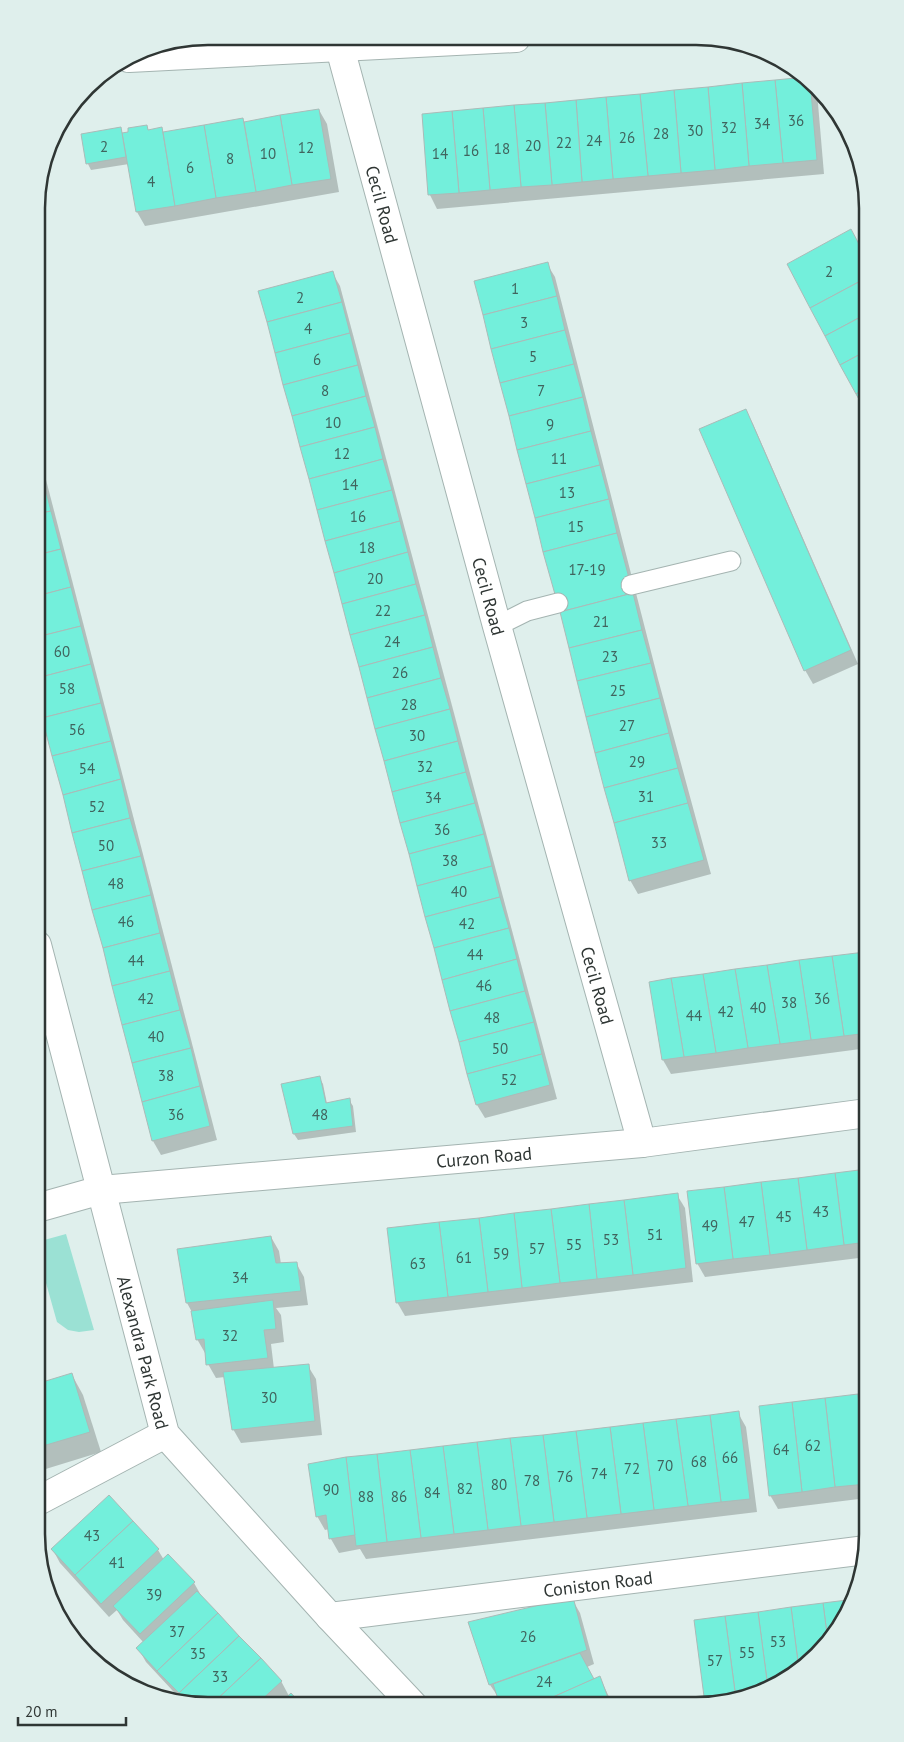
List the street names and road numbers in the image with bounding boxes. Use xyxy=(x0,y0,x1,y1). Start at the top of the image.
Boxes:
street label: Cecil Road xyxy=(361,163,404,246)
street label: Cecil Road xyxy=(467,555,510,638)
street label: Cecil Road xyxy=(576,944,620,1027)
street label: Curzon Road xyxy=(435,1141,533,1172)
street label: Alexandra Park Road xyxy=(113,1273,175,1431)
street label: Coniston Road xyxy=(542,1565,654,1602)

